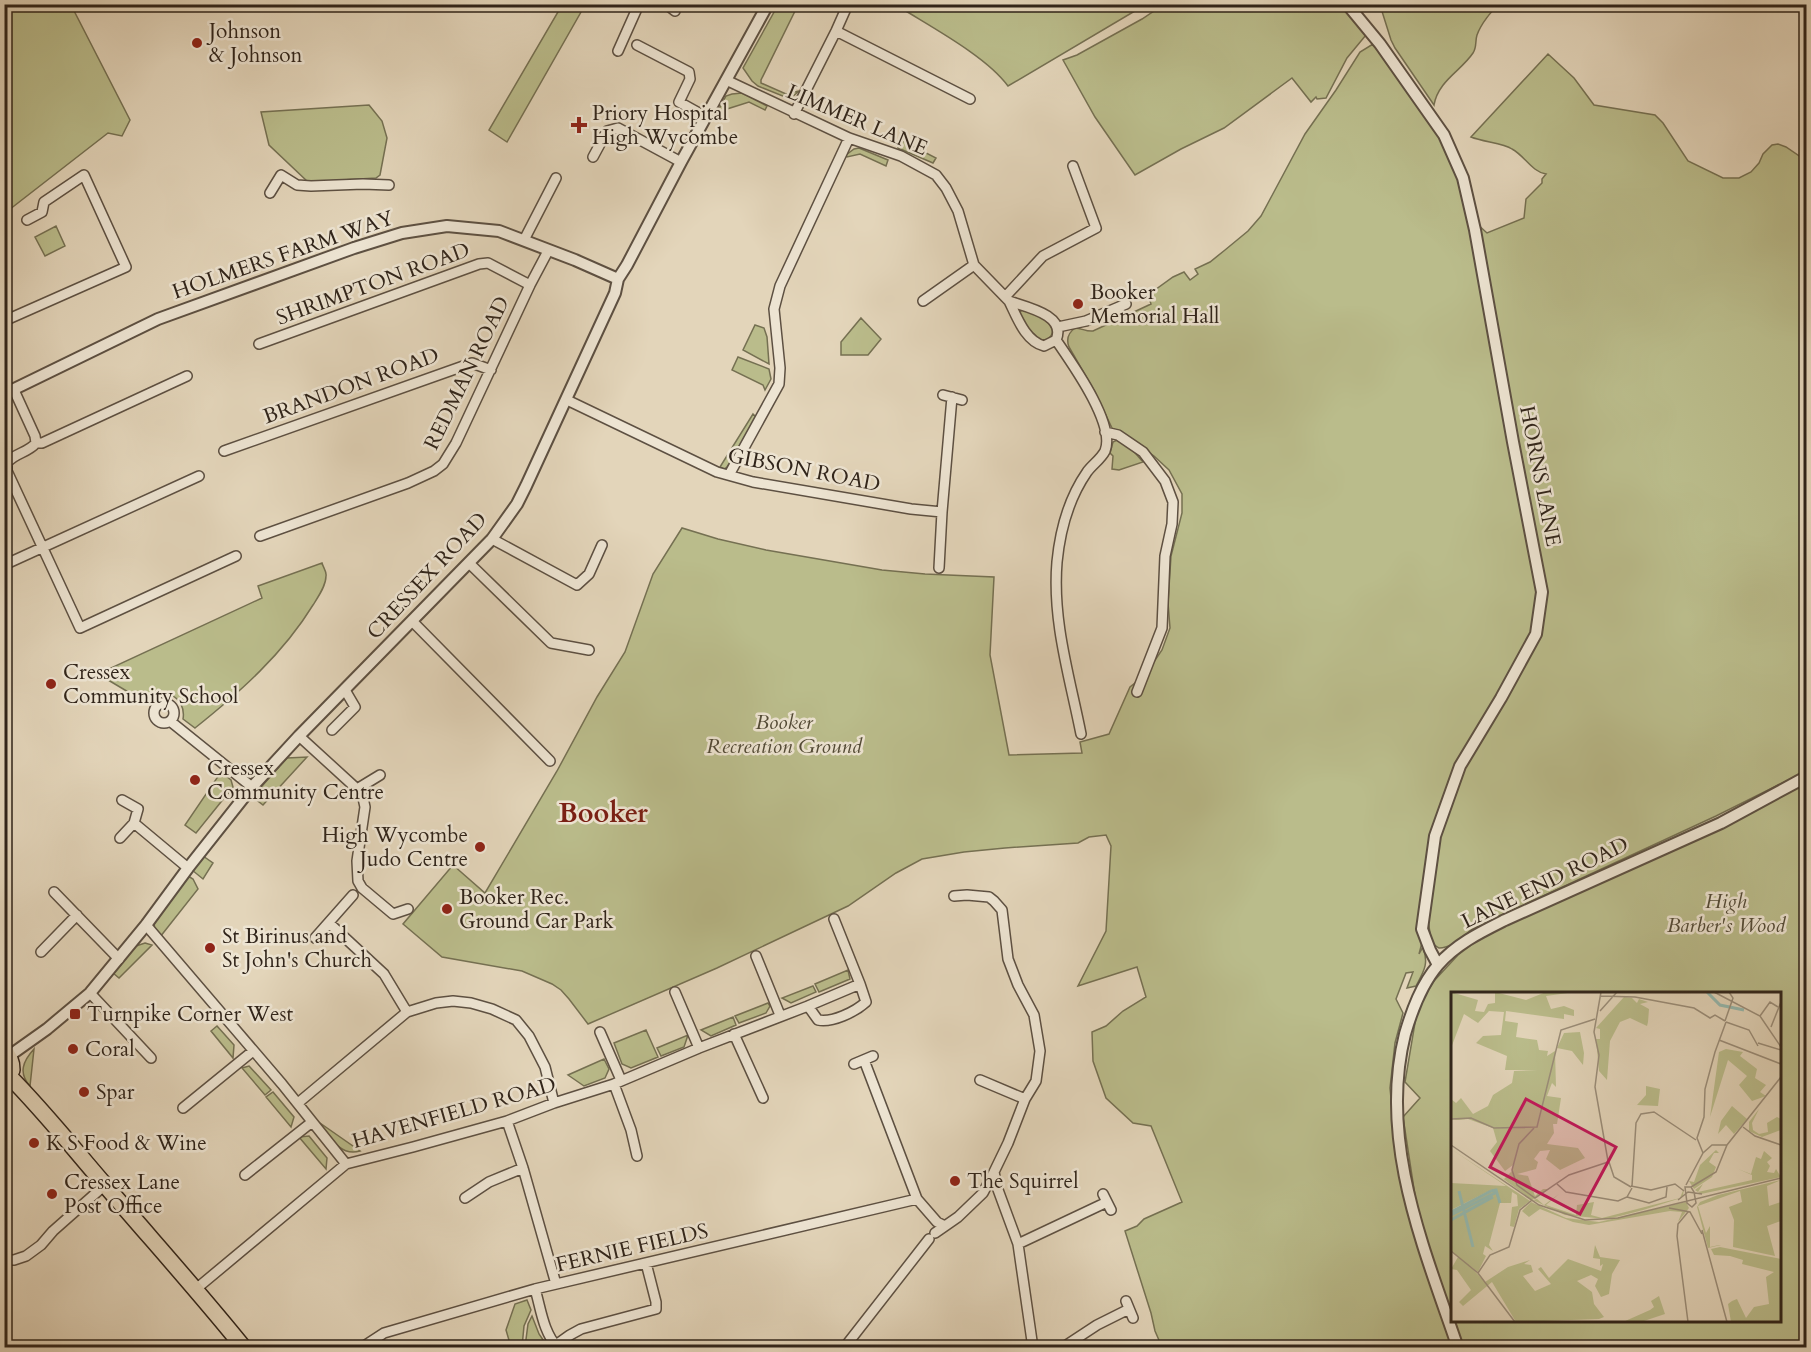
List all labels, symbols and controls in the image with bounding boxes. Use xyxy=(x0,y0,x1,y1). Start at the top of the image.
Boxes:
place label: Johnson & Johnson xyxy=(206,17,303,70)
marker: Johnson & Johnson xyxy=(190,36,204,50)
street label: LIMMER LANE xyxy=(782,77,932,163)
place label: Priory Hospital High Wycombe xyxy=(592,99,738,152)
marker: Priory Hospital High Wycombe xyxy=(570,116,588,134)
street label: HOLMERS FARM WAY xyxy=(168,203,398,307)
street label: SHRIMPTON ROAD xyxy=(272,236,474,332)
place label: Booker Memorial Hall xyxy=(1090,278,1219,331)
street label: REDMAN ROAD xyxy=(417,291,517,455)
marker: Booker Memorial Hall xyxy=(1071,297,1085,311)
street label: BRANDON ROAD xyxy=(259,341,443,431)
street label: HORNS LANE xyxy=(1512,403,1568,549)
street label: GIBSON ROAD xyxy=(725,441,883,499)
street label: CRESSEX ROAD xyxy=(360,506,494,646)
place label: Cressex Community School xyxy=(63,658,238,711)
marker: Cressex Community School xyxy=(44,677,58,691)
park label: Booker Recreation Ground xyxy=(706,708,863,761)
place label: Cressex Community Centre xyxy=(207,754,384,807)
marker: Cressex Community Centre xyxy=(188,773,202,787)
district label: Booker xyxy=(558,795,648,832)
place label: High Wycombe Judo Centre xyxy=(322,821,468,874)
street label: LANE END ROAD xyxy=(1457,830,1633,936)
marker: High Wycombe Judo Centre xyxy=(473,840,487,854)
place label: Booker Rec. Ground Car Park xyxy=(459,883,614,936)
park label: High Barber's Wood xyxy=(1667,887,1786,940)
marker: Booker Rec. Ground Car Park xyxy=(440,902,454,916)
place label: St Birinus and St John's Church xyxy=(222,922,372,975)
marker: St Birinus and St John's Church xyxy=(203,941,217,955)
inset map xyxy=(1451,992,1781,1322)
place label: Turnpike Corner West xyxy=(87,1000,294,1029)
marker: Turnpike Corner West xyxy=(68,1007,82,1021)
place label: Coral xyxy=(85,1035,135,1064)
marker: Coral xyxy=(66,1042,80,1056)
street label: HAVENFIELD ROAD xyxy=(349,1070,559,1156)
place label: Spar xyxy=(96,1078,135,1107)
marker: Spar xyxy=(77,1085,91,1099)
place label: K S Food & Wine xyxy=(46,1129,207,1158)
marker: K S Food & Wine xyxy=(27,1136,41,1150)
place label: The Squirrel xyxy=(967,1167,1079,1196)
place label: Cressex Lane Post Office xyxy=(64,1168,180,1221)
marker: The Squirrel xyxy=(948,1174,962,1188)
marker: Cressex Lane Post Office xyxy=(45,1187,59,1201)
street label: FERNIE FIELDS xyxy=(553,1216,711,1280)

